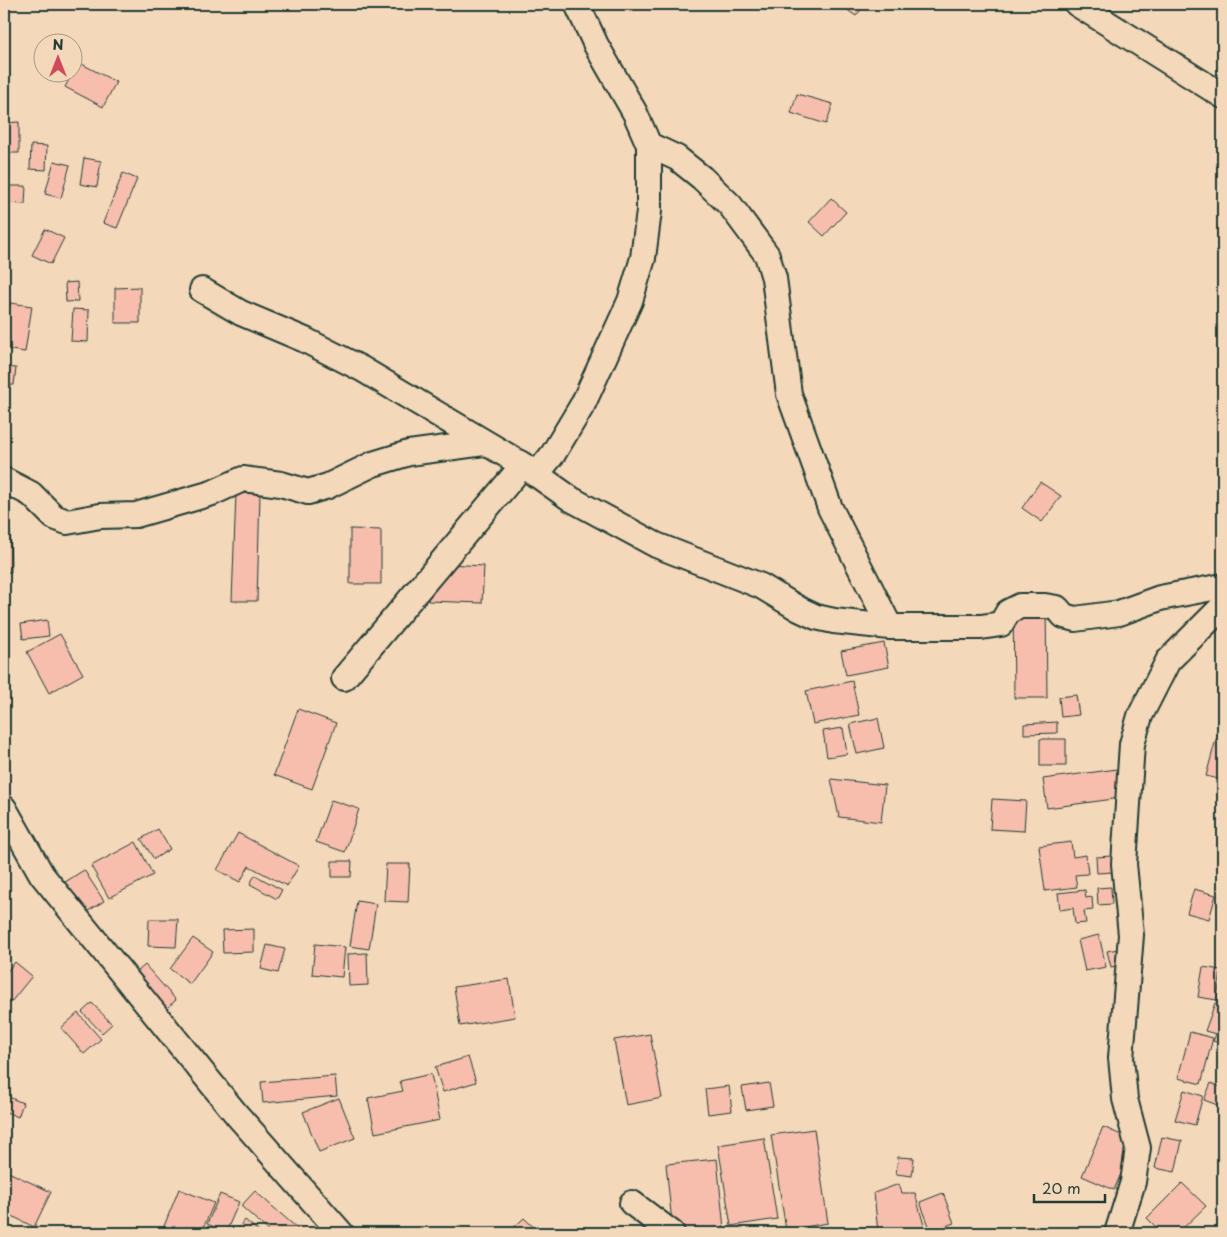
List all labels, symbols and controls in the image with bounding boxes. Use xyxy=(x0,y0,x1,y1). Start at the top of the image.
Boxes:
north arrow xyxy=(32,32,82,82)
text: N xyxy=(52,34,64,55)
scale bar xyxy=(1034,1172,1106,1204)
text: 20 m xyxy=(1042,1176,1081,1199)

